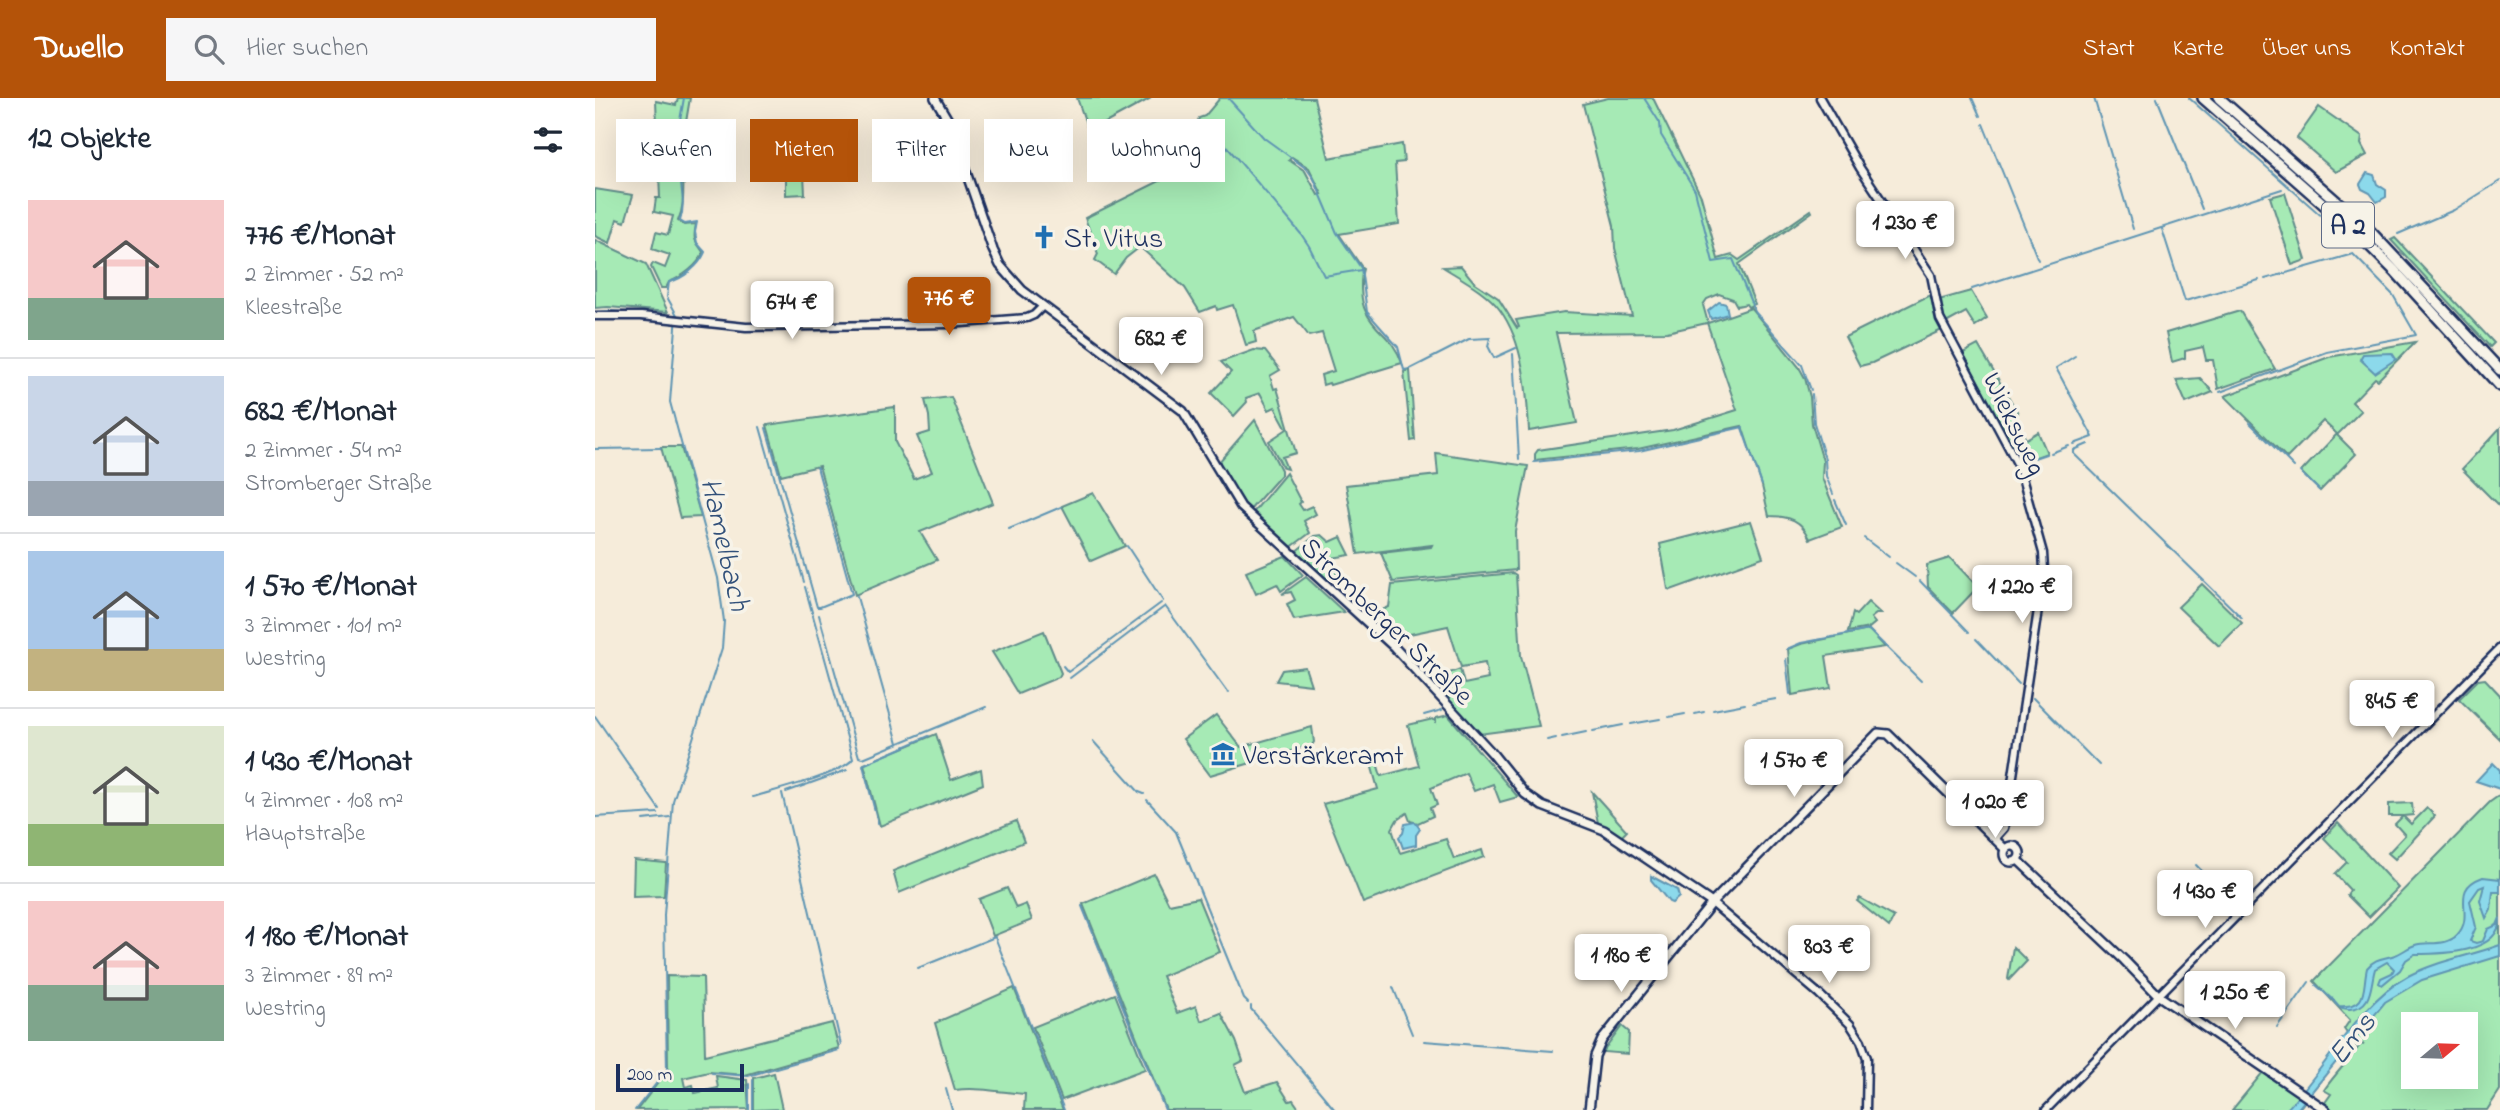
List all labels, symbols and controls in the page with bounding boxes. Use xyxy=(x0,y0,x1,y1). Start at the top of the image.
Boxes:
search box xyxy=(166,18,656,81)
text: Dwello xyxy=(35,25,124,73)
icon: search xyxy=(190,30,228,68)
text: Hier suchen xyxy=(246,30,368,68)
text: Start xyxy=(2083,32,2135,67)
text: Karte xyxy=(2173,32,2224,67)
text: Über uns xyxy=(2262,32,2351,67)
text: Kontakt xyxy=(2389,32,2465,67)
text: 12 Objekte xyxy=(28,118,151,162)
chip: Kaufen xyxy=(616,119,736,182)
chip: Mieten xyxy=(750,119,858,182)
chip: Filter xyxy=(872,119,970,182)
chip: Neu xyxy=(984,119,1073,182)
chip: Wohnung xyxy=(1087,119,1225,182)
icon: filters xyxy=(529,121,567,159)
pin: 1 230 € xyxy=(1840,202,1970,261)
road number: A 2 xyxy=(2322,202,2374,248)
text: 1 230 € xyxy=(1872,207,1938,240)
text: 776 €/Monat xyxy=(245,215,396,259)
place label: St. Vitus xyxy=(1064,220,1163,261)
church icon: St. Vitus xyxy=(1030,223,1058,251)
icon: home xyxy=(84,228,168,312)
text: 2 Zimmer · 52 m² xyxy=(245,259,404,292)
pin: 776 € xyxy=(900,278,998,337)
pin: 674 € xyxy=(743,282,841,341)
text: 776 € xyxy=(924,283,974,316)
text: 674 € xyxy=(767,287,817,320)
text: Kleestraße xyxy=(245,292,342,325)
pin: 682 € xyxy=(1112,317,1210,377)
text: 682 € xyxy=(1135,323,1187,356)
street label: Wieksweg xyxy=(1970,366,2056,483)
text: 682 €/Monat xyxy=(245,391,397,435)
icon: home xyxy=(84,404,168,488)
text: 2 Zimmer · 54 m² xyxy=(245,435,402,468)
text: Stromberger Straße xyxy=(245,468,432,501)
water label: Hamelbach xyxy=(686,474,760,616)
street label: Stromberger Straße xyxy=(1289,529,1482,717)
text: 1 570 €/Monat xyxy=(245,566,417,610)
pin: 1 220 € xyxy=(1957,566,2087,625)
text: 1 220 € xyxy=(1988,571,2056,604)
icon: home xyxy=(84,579,168,663)
text: 3 Zimmer · 101 m² xyxy=(245,610,402,643)
text: Westring xyxy=(245,643,326,676)
pin: 845 € xyxy=(2343,680,2441,740)
text: 845 € xyxy=(2365,686,2419,719)
place label: Verstärkeramt xyxy=(1242,737,1404,778)
museum icon: Verstärkeramt xyxy=(1209,740,1237,768)
pin: 1 570 € xyxy=(1729,740,1859,799)
text: 1 430 €/Monat xyxy=(245,741,412,785)
text: 1 570 € xyxy=(1760,745,1828,778)
icon: home xyxy=(84,754,168,838)
pin: 1 020 € xyxy=(1930,780,2060,840)
text: 4 Zimmer · 108 m² xyxy=(245,785,403,818)
text: 1 020 € xyxy=(1962,786,2028,819)
text: Hauptstraße xyxy=(245,818,365,851)
pin: 1 430 € xyxy=(2140,870,2270,930)
text: 1 430 € xyxy=(2173,876,2237,909)
text: 1 180 €/Monat xyxy=(245,916,408,960)
pin: 803 € xyxy=(1780,926,1878,985)
icon: home xyxy=(84,929,168,1013)
text: 803 € xyxy=(1804,931,1854,964)
pin: 1 180 € xyxy=(1556,934,1686,994)
text: 1 180 € xyxy=(1591,940,1651,973)
text: 3 Zimmer · 89 m² xyxy=(245,960,393,993)
pin: 1 250 € xyxy=(2170,972,2300,1031)
text: 1 250 € xyxy=(2200,977,2270,1010)
text: Westring xyxy=(245,993,326,1026)
water label: Ems xyxy=(2318,1003,2389,1076)
north arrow xyxy=(2401,1012,2478,1088)
map controls xyxy=(2401,1012,2478,1089)
scale bar xyxy=(616,1061,744,1093)
text: 200 m xyxy=(627,1062,672,1089)

